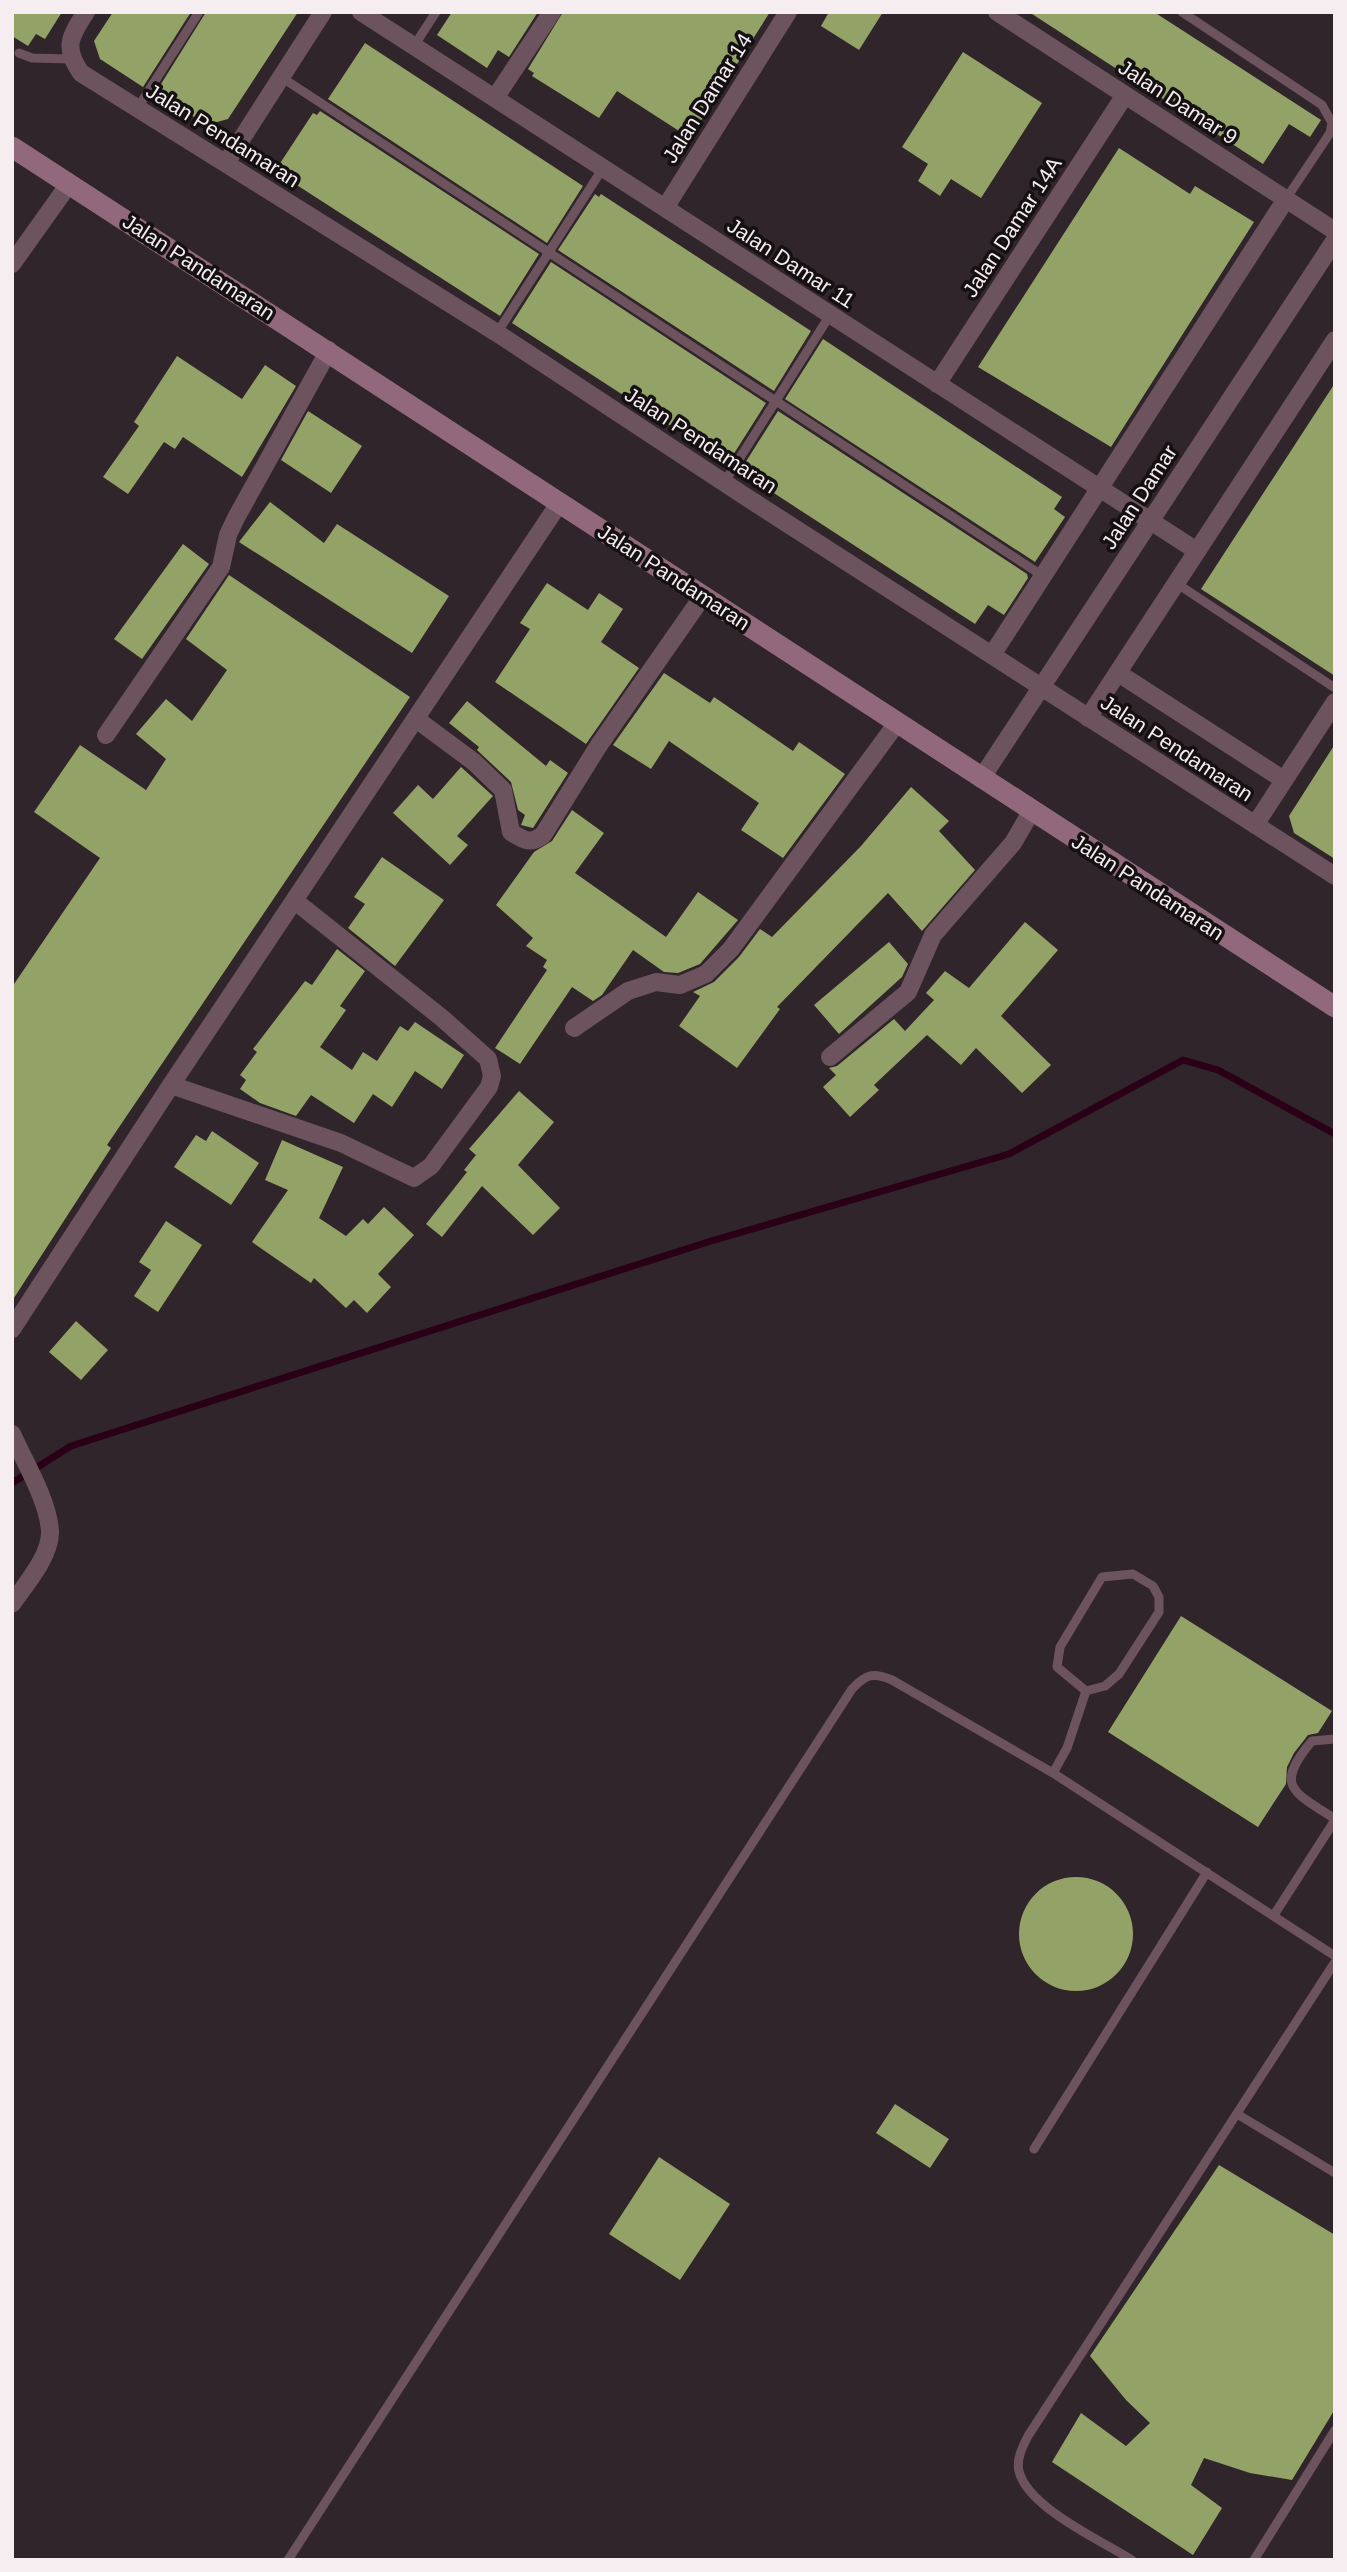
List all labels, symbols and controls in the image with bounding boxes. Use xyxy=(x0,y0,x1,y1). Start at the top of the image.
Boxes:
street label: Jalan Damar 14 xyxy=(658,29,756,167)
street label: Jalan Damar 9 xyxy=(1114,55,1242,149)
street label: Jalan Pendamaran xyxy=(142,79,304,191)
street label: Jalan Damar 14A xyxy=(958,153,1066,301)
street label: Jalan Pandamaran xyxy=(119,209,279,325)
street label: Jalan Damar 11 xyxy=(723,213,859,313)
street label: Jalan Pendamaran xyxy=(621,382,781,498)
street label: Jalan Damar xyxy=(1097,441,1181,553)
street label: Jalan Pandamaran xyxy=(594,519,754,635)
street label: Jalan Pendamaran xyxy=(1097,690,1257,806)
street label: Jalan Pandamaran xyxy=(1068,829,1228,945)

